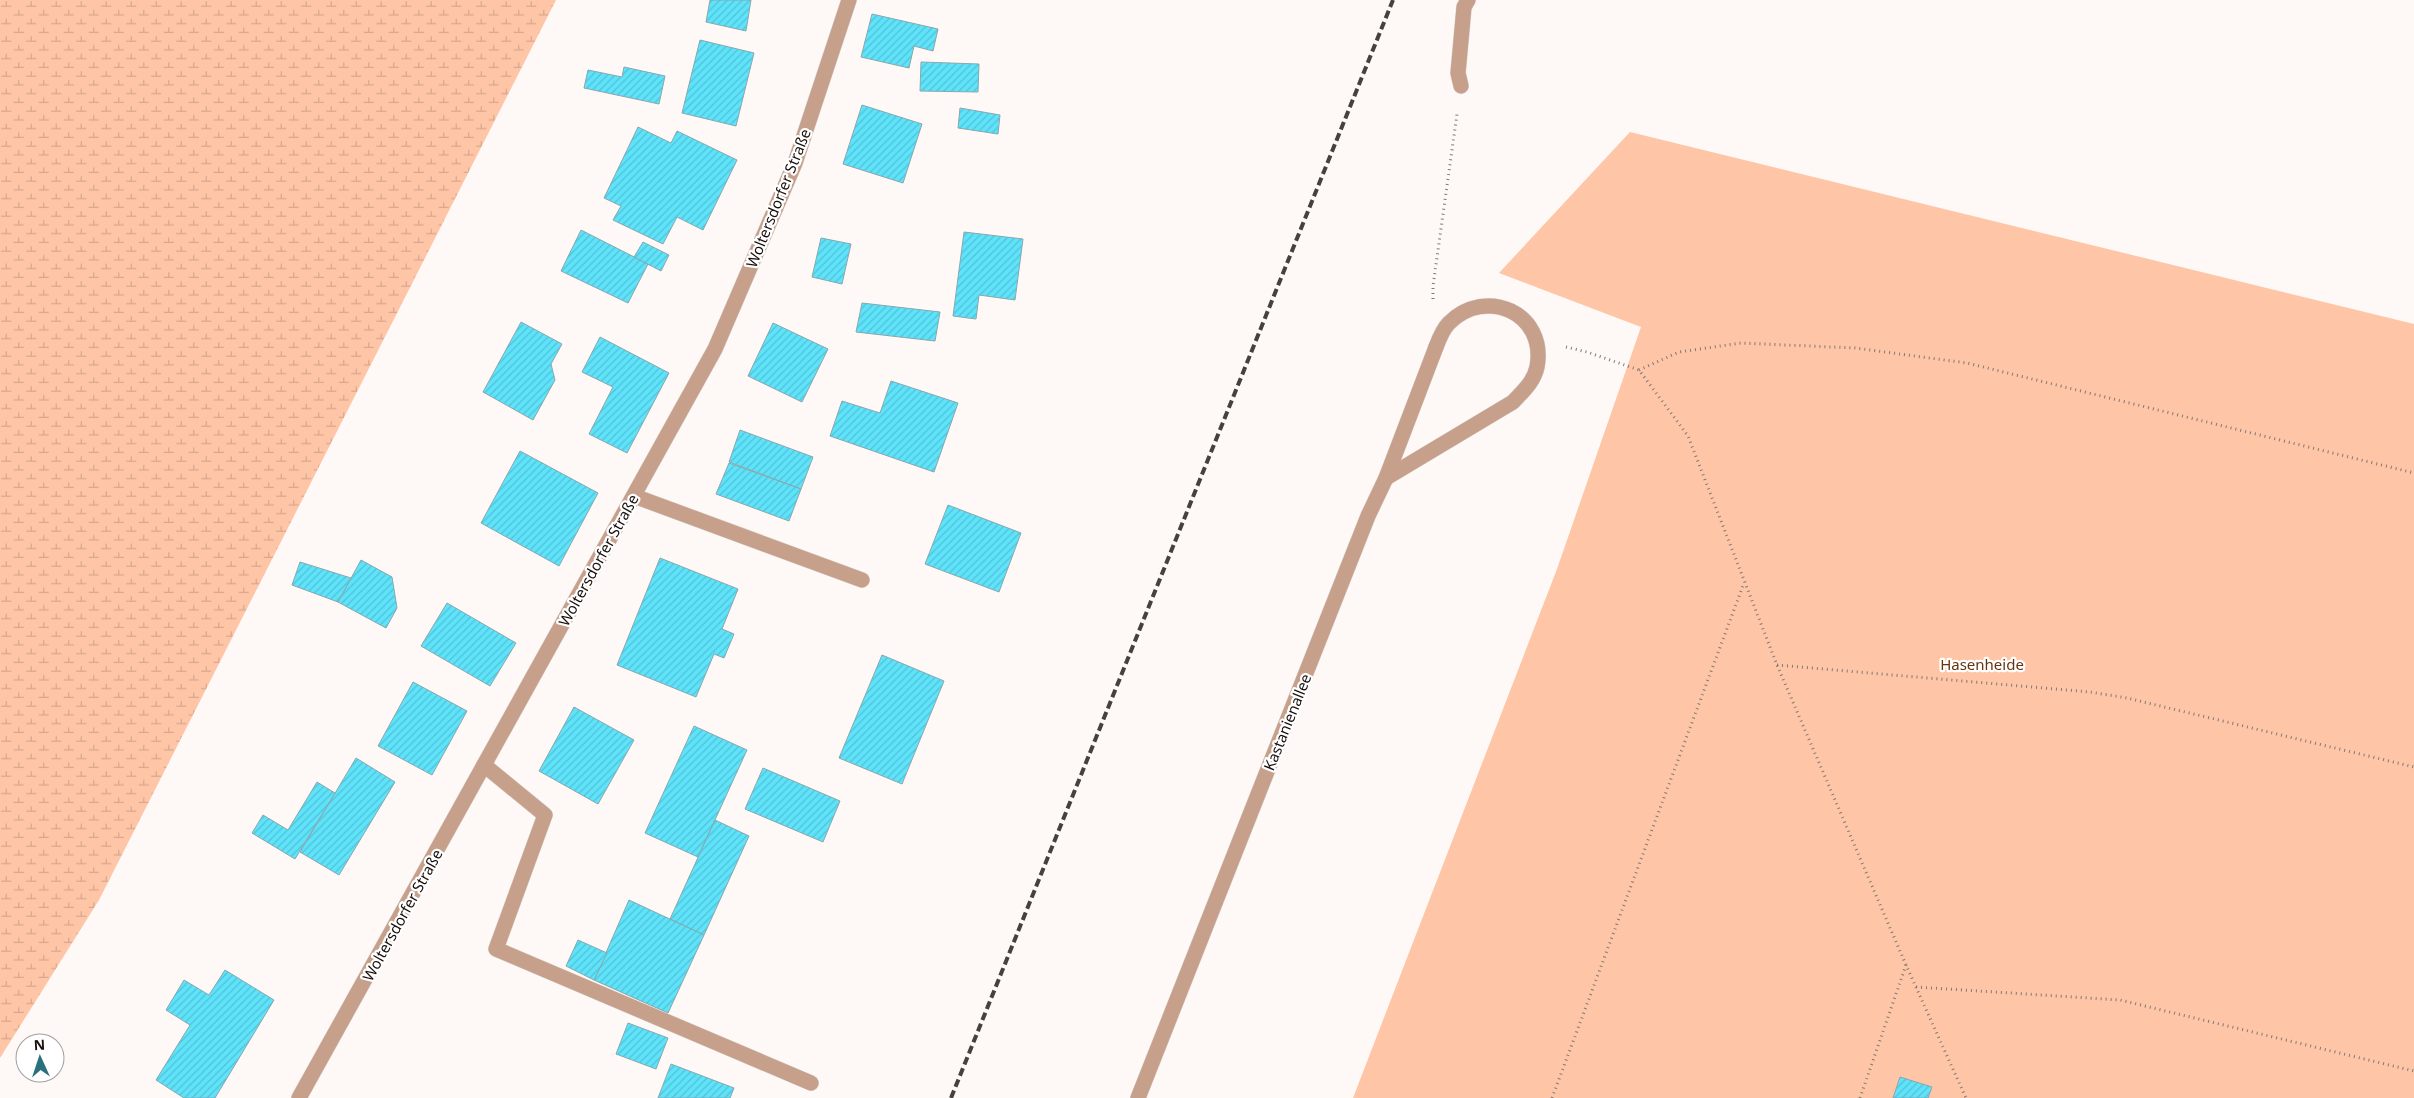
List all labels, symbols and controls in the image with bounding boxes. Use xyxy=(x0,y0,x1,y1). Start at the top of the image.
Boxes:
street label: Woltersdorfer Straße xyxy=(741,126,815,270)
street label: Woltersdorfer Straße xyxy=(553,490,643,630)
park label: Hasenheide xyxy=(1940,654,2024,674)
street label: Kastanienallee xyxy=(1258,671,1316,773)
street label: Woltersdorfer Straße xyxy=(357,845,447,985)
north arrow xyxy=(15,1033,65,1083)
text: N xyxy=(33,1035,45,1054)

